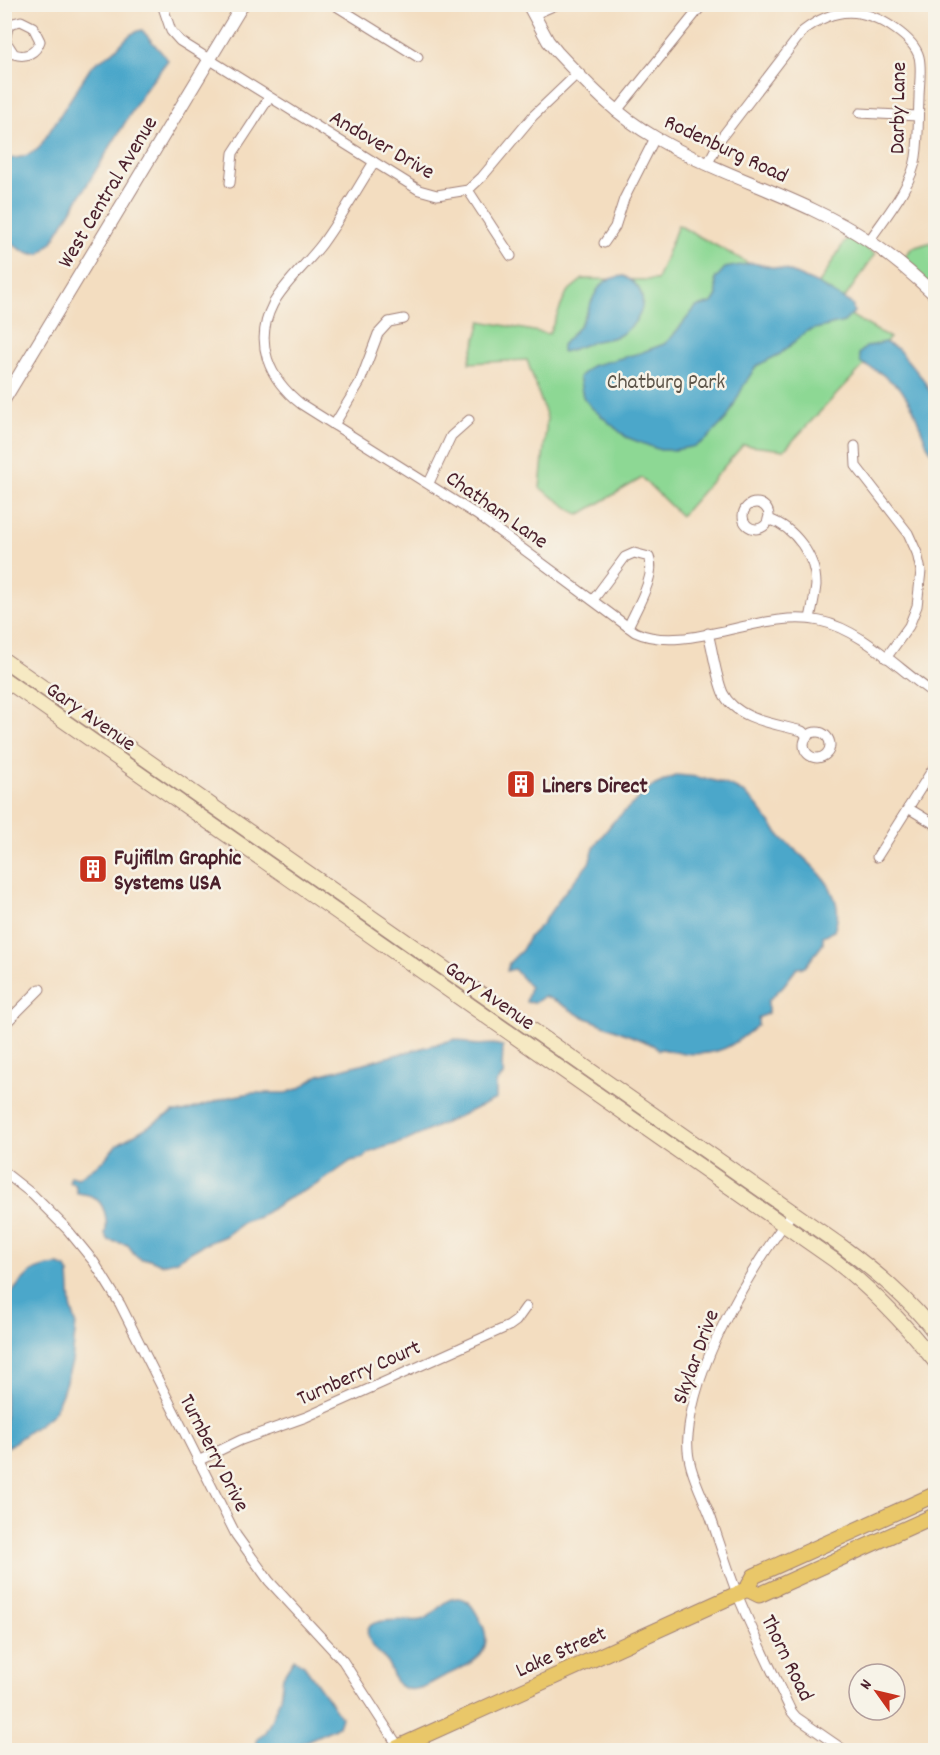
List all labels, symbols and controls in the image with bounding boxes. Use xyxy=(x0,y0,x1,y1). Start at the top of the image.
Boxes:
street label: Darby Lane xyxy=(883,62,916,155)
street label: Andover Drive xyxy=(323,103,440,189)
street label: Rodenburg Road xyxy=(658,108,793,192)
street label: West Central Avenue xyxy=(51,111,167,275)
park label: Chatburg Park xyxy=(607,368,725,399)
street label: Chatham Lane xyxy=(438,464,554,558)
street label: Gary Avenue xyxy=(39,675,141,760)
building icon: Liners Direct xyxy=(505,768,537,800)
place label: Liners Direct xyxy=(542,772,648,803)
place label: Fujifilm Graphic Systems USA xyxy=(114,844,241,900)
building icon: Fujifilm Graphic Systems USA xyxy=(77,853,109,885)
street label: Gary Avenue xyxy=(438,954,540,1039)
street label: Skylar Drive xyxy=(666,1305,729,1409)
street label: Turnberry Court xyxy=(293,1333,426,1415)
street label: Turnberry Drive xyxy=(170,1389,256,1518)
street label: Thorn Road xyxy=(752,1610,820,1707)
street label: Lake Street xyxy=(511,1619,612,1687)
north arrow xyxy=(847,1662,907,1722)
text: N xyxy=(855,1675,878,1695)

